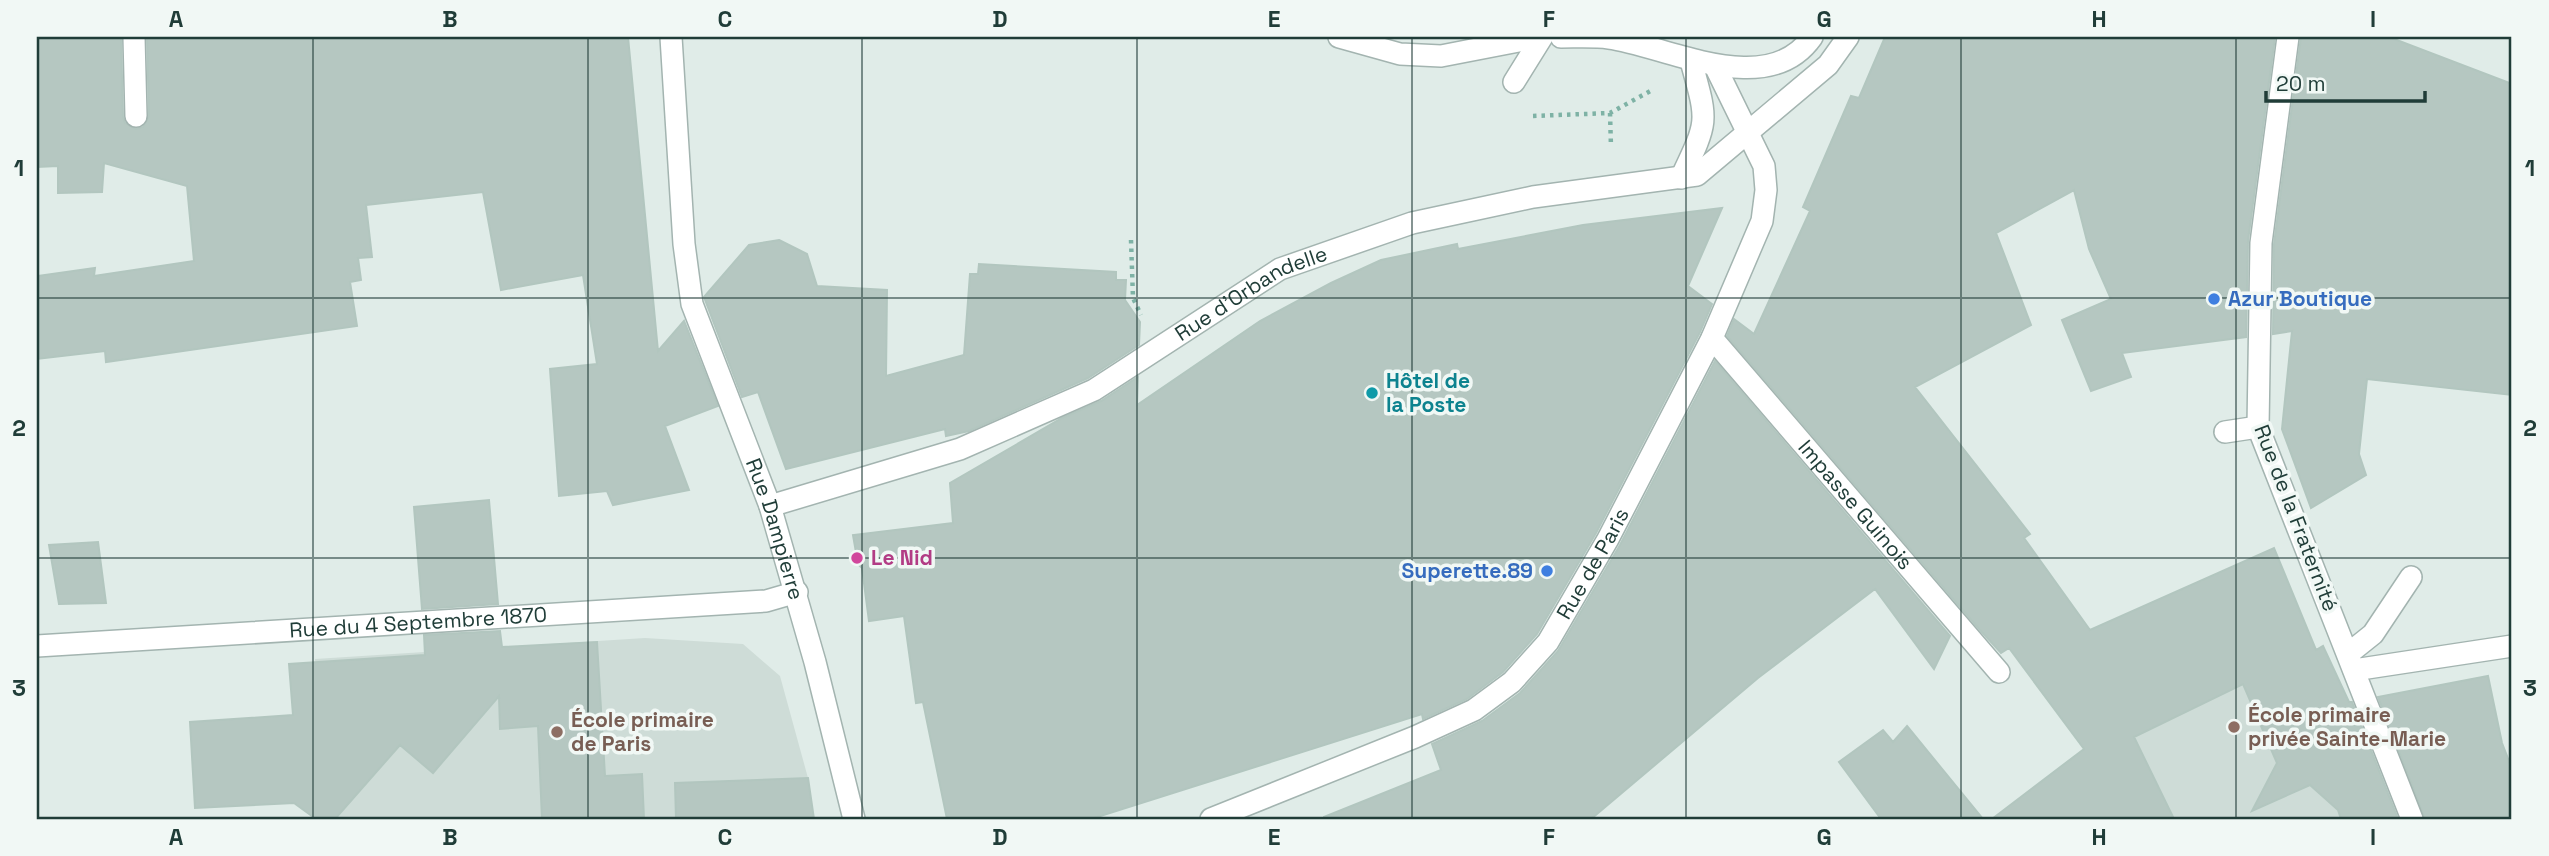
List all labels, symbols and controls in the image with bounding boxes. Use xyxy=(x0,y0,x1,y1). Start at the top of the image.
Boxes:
text: A xyxy=(169,4,184,34)
text: B xyxy=(442,4,458,34)
text: C xyxy=(718,4,732,34)
text: D xyxy=(992,4,1008,34)
text: E xyxy=(1268,4,1280,34)
text: F xyxy=(1543,4,1555,34)
text: G xyxy=(1816,4,1832,34)
text: H xyxy=(2091,4,2107,34)
text: I xyxy=(2370,4,2376,34)
scale bar xyxy=(2266,60,2425,104)
text: 20 m xyxy=(2276,70,2326,97)
text: 1 xyxy=(14,153,24,183)
text: 1 xyxy=(2525,153,2535,183)
street label: Rue d'Orbandelle xyxy=(1170,240,1331,347)
place label: Azur Boutique xyxy=(2228,285,2372,312)
marker: Azur Boutique xyxy=(2206,291,2222,307)
place label: Hôtel de la Poste xyxy=(1386,367,1470,418)
marker: Hôtel de la Poste xyxy=(1364,385,1380,401)
text: 2 xyxy=(12,413,26,443)
text: 2 xyxy=(2523,413,2537,443)
street label: Rue de la Fraternité xyxy=(2248,421,2344,615)
street label: Impasse Guinois xyxy=(1793,434,1919,575)
street label: Rue Dampierre xyxy=(740,454,810,603)
street label: Rue de Paris xyxy=(1550,503,1635,624)
place label: Le Nid xyxy=(871,544,933,571)
marker: Le Nid xyxy=(849,550,865,566)
place label: Superette.89 xyxy=(1402,557,1533,584)
marker: Superette.89 xyxy=(1539,563,1555,579)
street label: Rue du 4 Septembre 1870 xyxy=(289,601,548,643)
text: 3 xyxy=(12,673,26,703)
text: 3 xyxy=(2523,673,2537,703)
place label: École primaire privée Sainte-Marie xyxy=(2248,701,2446,752)
place label: École primaire de Paris xyxy=(571,706,714,757)
marker: École primaire privée Sainte-Marie xyxy=(2226,719,2242,735)
marker: École primaire de Paris xyxy=(549,724,565,740)
text: A xyxy=(169,822,184,852)
text: B xyxy=(442,822,458,852)
text: C xyxy=(718,822,732,852)
text: D xyxy=(992,822,1008,852)
text: E xyxy=(1268,822,1280,852)
text: F xyxy=(1543,822,1555,852)
text: G xyxy=(1816,822,1832,852)
text: H xyxy=(2091,822,2107,852)
text: I xyxy=(2370,822,2376,852)

